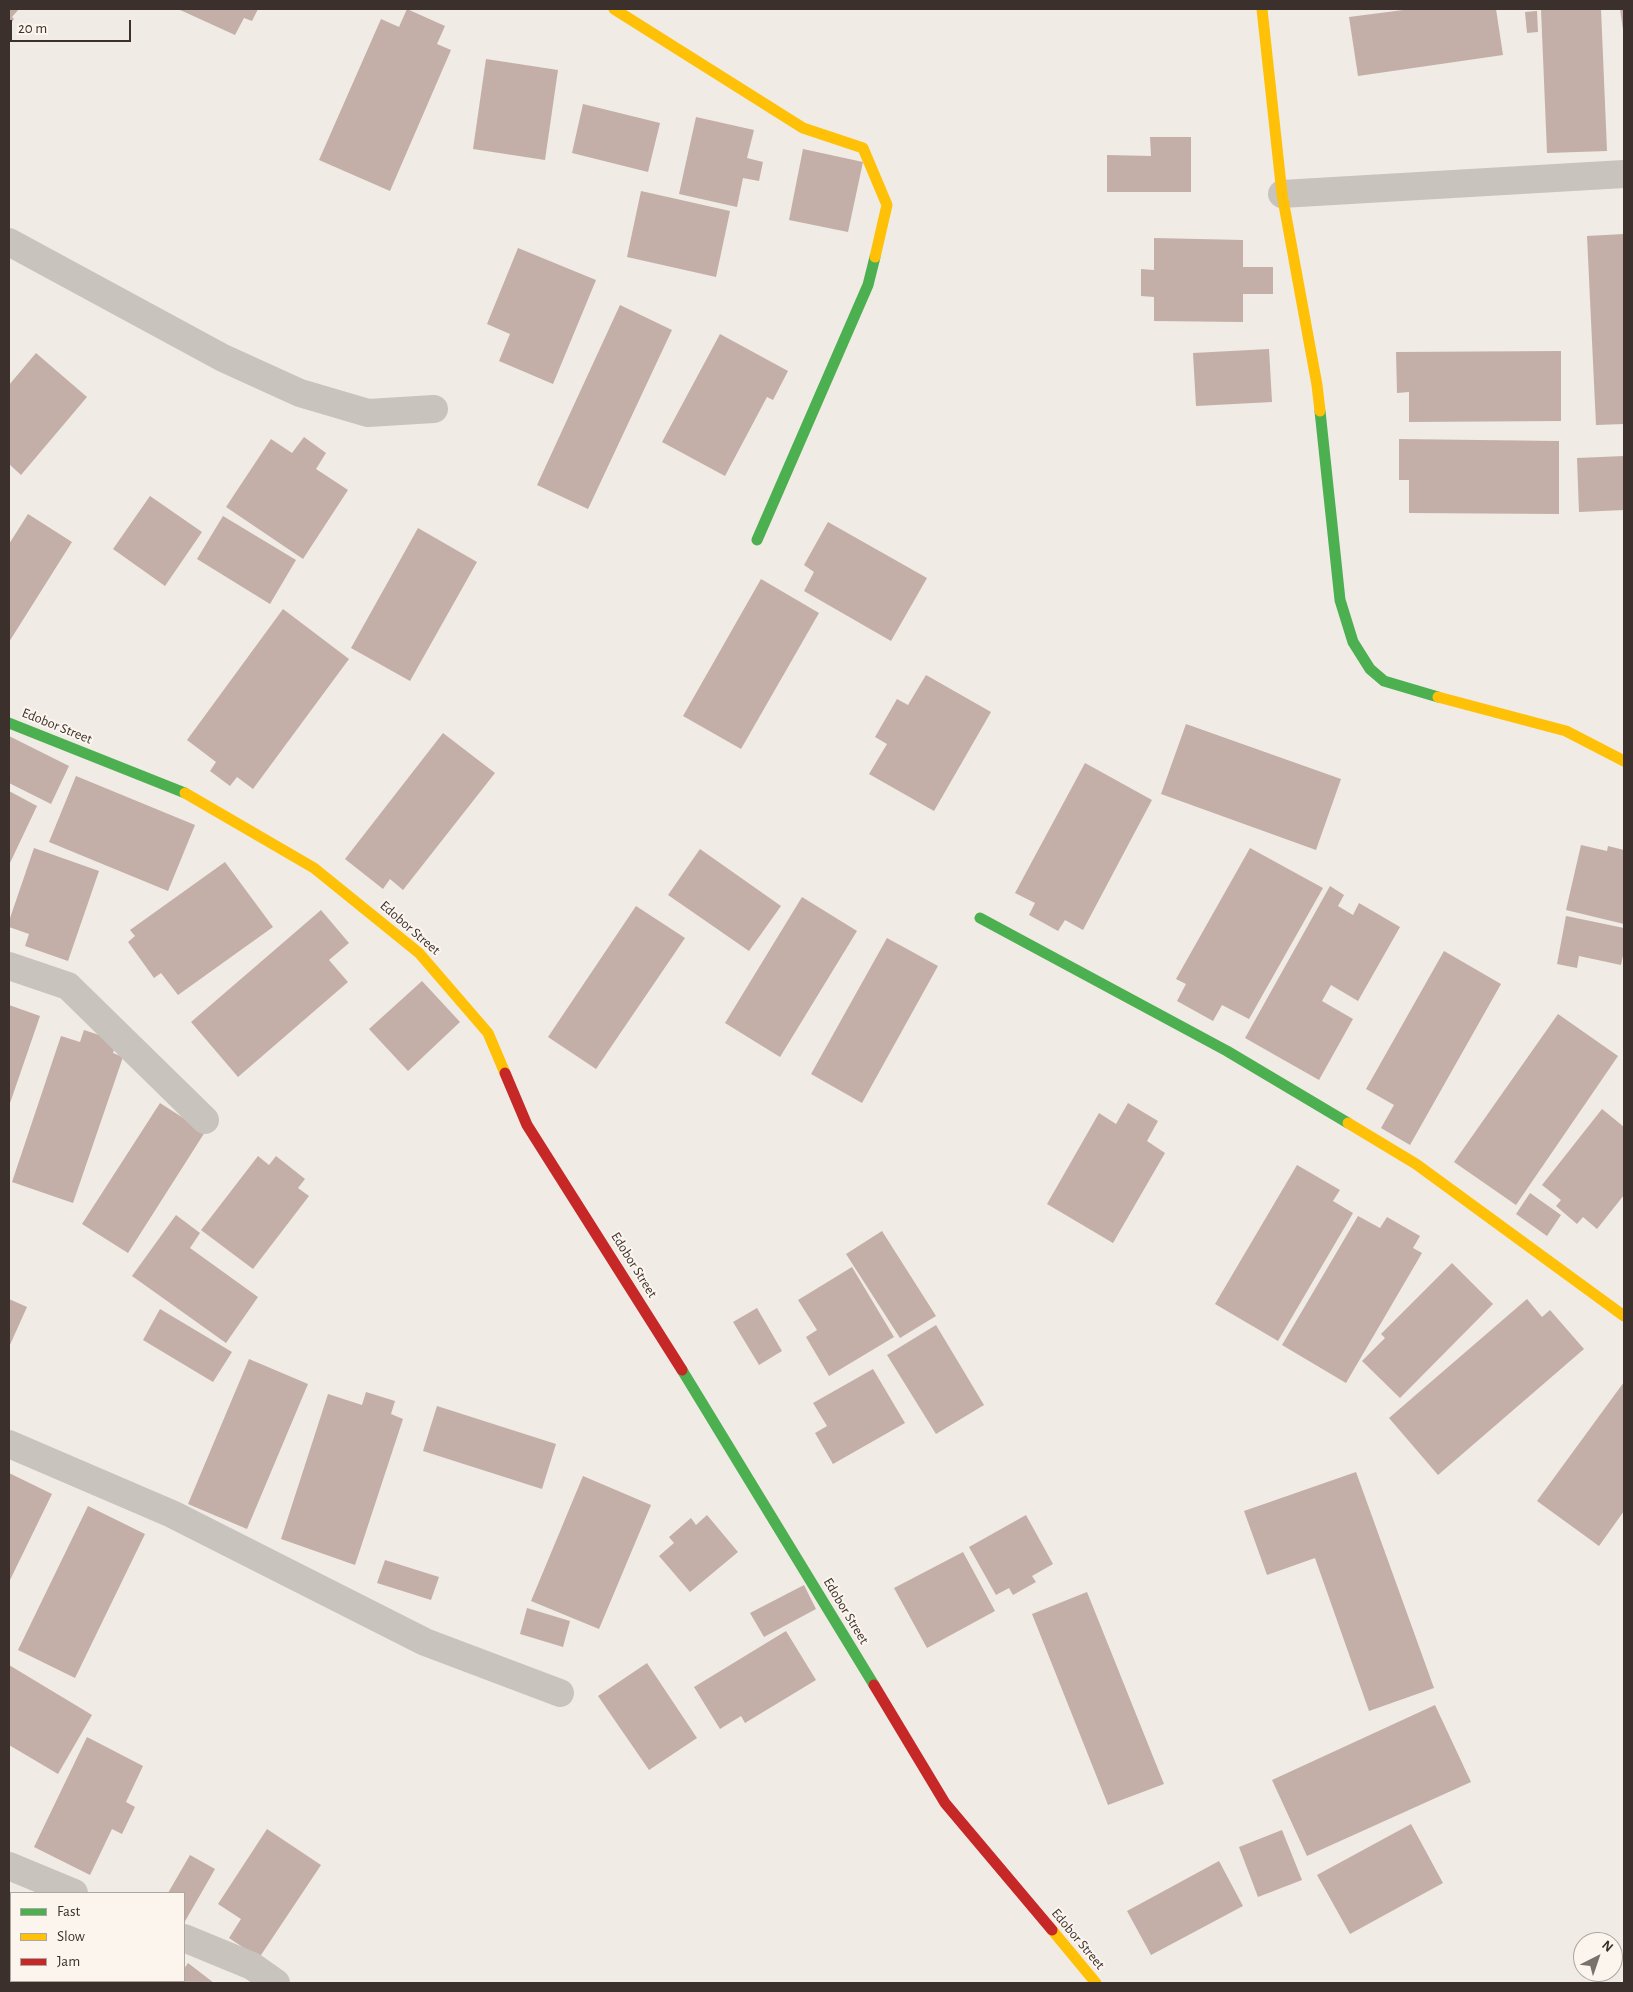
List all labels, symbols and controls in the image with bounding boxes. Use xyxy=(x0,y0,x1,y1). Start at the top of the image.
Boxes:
scale bar xyxy=(12,10,134,42)
text: 20 m xyxy=(18,21,47,36)
street label: Edobor Street xyxy=(19,704,95,748)
street label: Edobor Street xyxy=(376,897,444,959)
street label: Edobor Street xyxy=(607,1229,661,1301)
street label: Edobor Street xyxy=(820,1575,872,1647)
legend xyxy=(10,1892,185,1982)
text: Fast xyxy=(57,1904,80,1919)
street label: Edobor Street xyxy=(1048,1905,1108,1973)
text: Slow xyxy=(57,1929,85,1944)
north arrow xyxy=(1573,1932,1623,1982)
text: N xyxy=(1599,1938,1615,1955)
text: Jam xyxy=(57,1954,80,1969)

